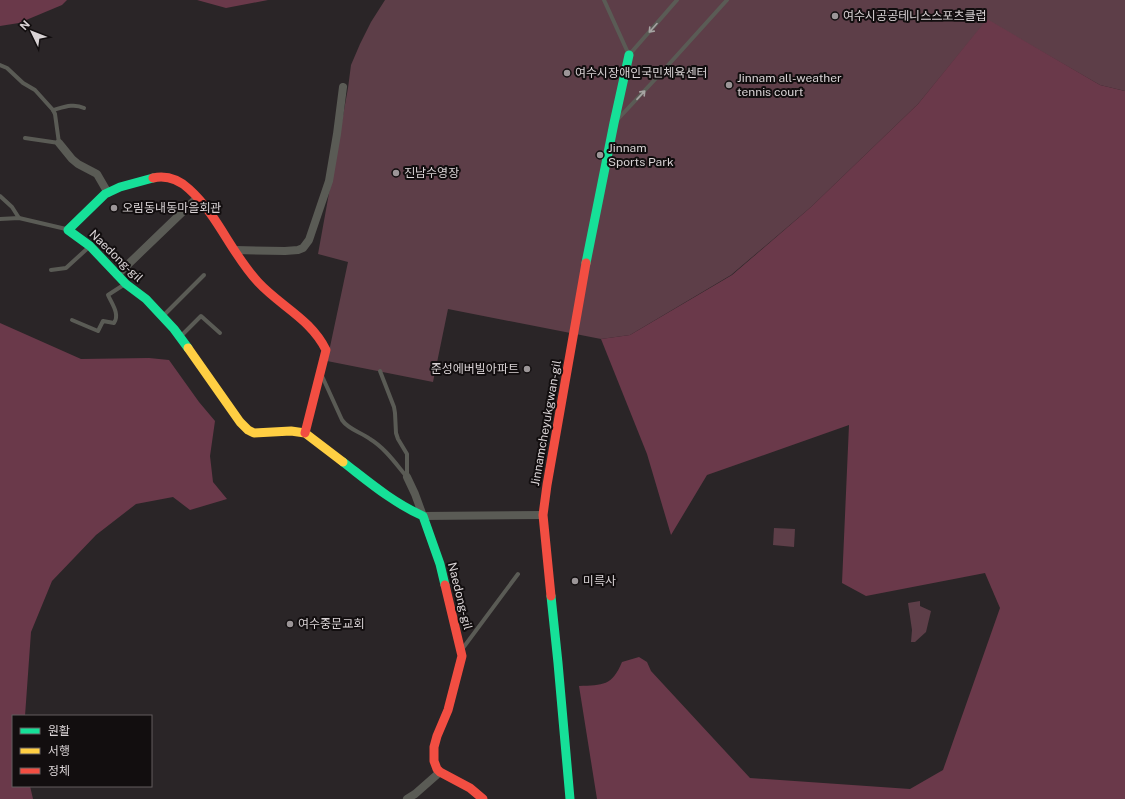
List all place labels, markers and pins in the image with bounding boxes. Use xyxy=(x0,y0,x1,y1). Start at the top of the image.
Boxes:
place label: 여수시공공테니스스포츠클럽 xyxy=(843,9,987,23)
marker: 여수시공공테니스스포츠클럽 xyxy=(830,11,840,21)
place label: 여수시장애인국민체육센터 xyxy=(575,66,707,80)
marker: 여수시장애인국민체육센터 xyxy=(562,68,572,78)
place label: Jinnam all-weather tennis court xyxy=(737,71,842,99)
marker: Jinnam all-weather tennis court xyxy=(724,80,734,90)
place label: Jinnam Sports Park xyxy=(608,141,674,169)
marker: Jinnam Sports Park xyxy=(595,150,605,160)
place label: 진남수영장 xyxy=(404,166,459,180)
marker: 진남수영장 xyxy=(391,168,401,178)
place label: 오림동내동마을회관 xyxy=(122,201,221,215)
marker: 오림동내동마을회관 xyxy=(109,203,119,213)
place label: 준성에버빌아파트 xyxy=(431,362,519,376)
marker: 준성에버빌아파트 xyxy=(522,364,532,374)
place label: 미륵사 xyxy=(583,574,616,588)
marker: 미륵사 xyxy=(570,576,580,586)
place label: 여수중문교회 xyxy=(298,617,364,631)
marker: 여수중문교회 xyxy=(285,619,295,629)

